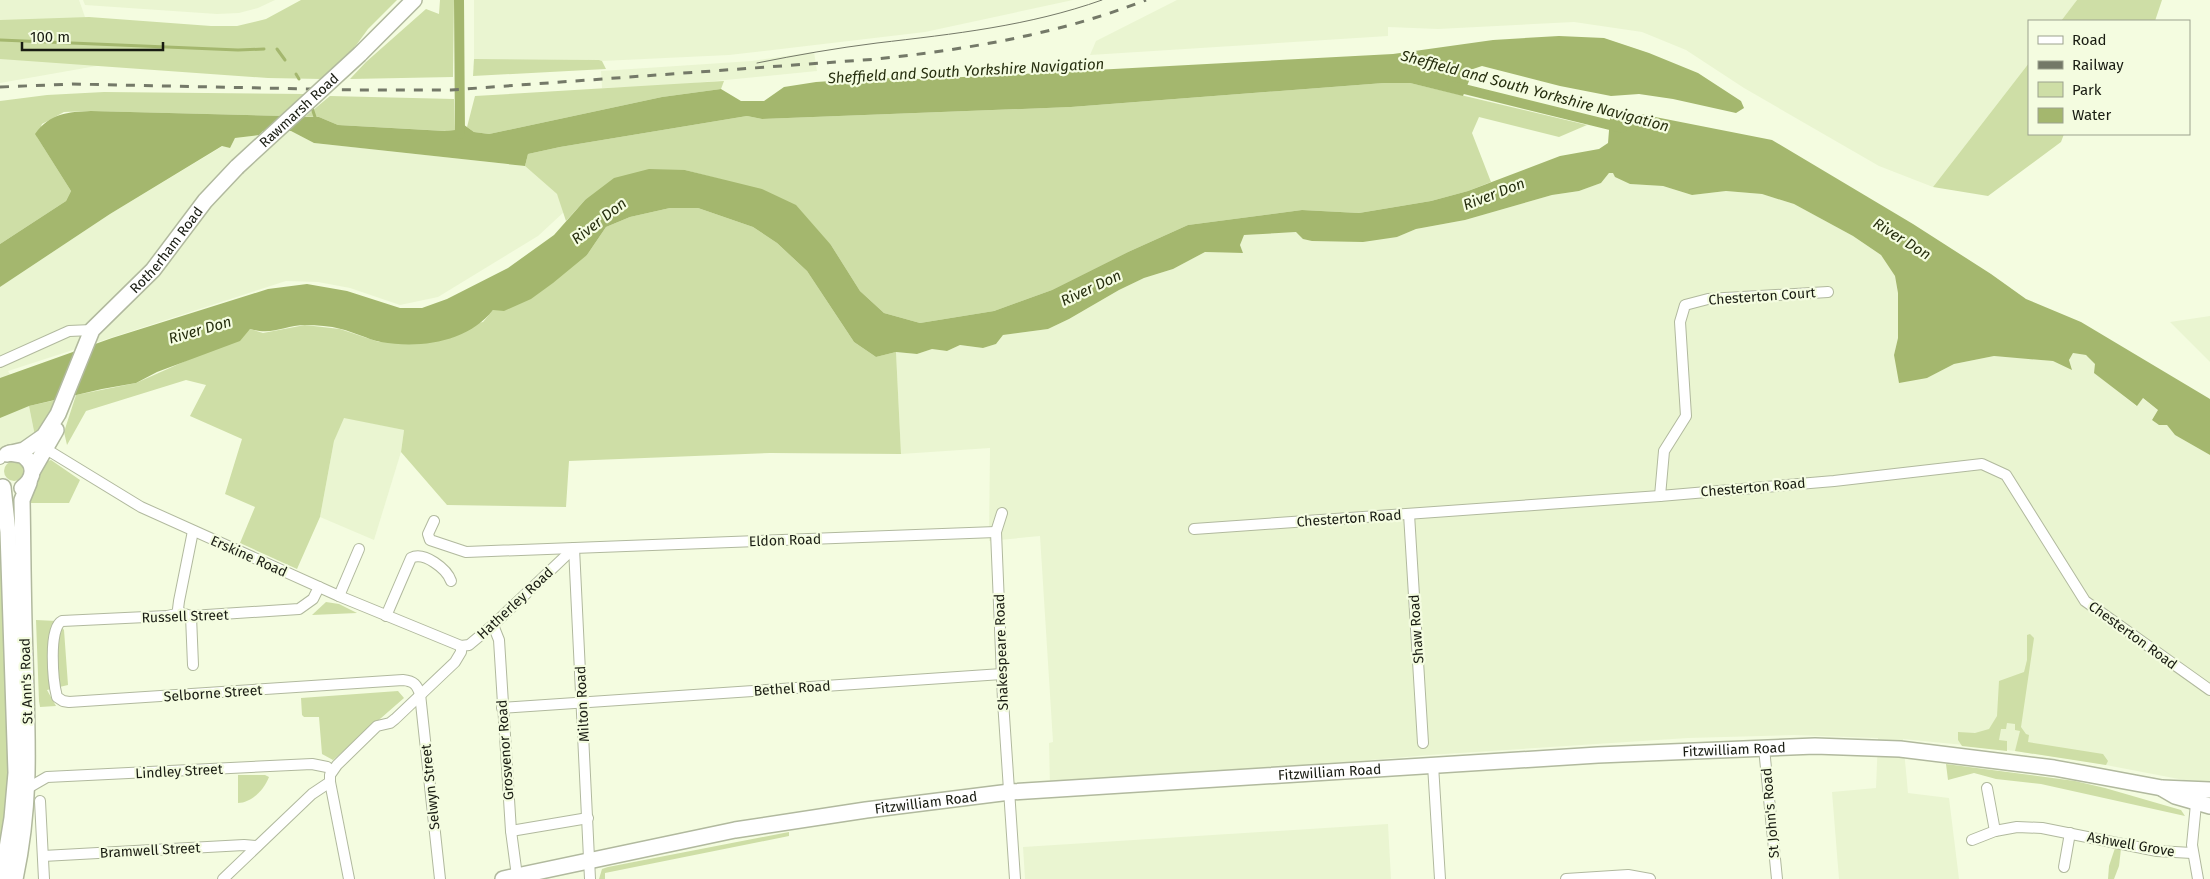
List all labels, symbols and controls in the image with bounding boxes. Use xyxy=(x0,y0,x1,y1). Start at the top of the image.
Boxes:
scale bar xyxy=(22,20,164,52)
legend xyxy=(2028,20,2190,135)
text: 100 m xyxy=(30,28,70,46)
text: Road xyxy=(2072,31,2107,49)
water label: Sheffield and South Yorkshire Navigation xyxy=(1398,46,1671,136)
water label: Sheffield and South Yorkshire Navigation xyxy=(826,55,1105,87)
text: Railway xyxy=(2072,56,2124,74)
street label: Rawmarsh Road xyxy=(256,70,342,151)
text: Park xyxy=(2072,81,2102,99)
text: Water xyxy=(2072,106,2111,124)
water label: River Don xyxy=(1461,174,1527,214)
water label: River Don xyxy=(568,194,630,248)
street label: Rotherham Road xyxy=(126,204,207,297)
water label: River Don xyxy=(1870,214,1934,264)
water label: River Don xyxy=(1058,266,1124,310)
street label: Chesterton Court xyxy=(1708,284,1817,309)
water label: River Don xyxy=(166,312,234,348)
street label: Chesterton Road xyxy=(1700,474,1806,501)
street label: Chesterton Road xyxy=(1296,506,1402,531)
street label: Eldon Road xyxy=(749,531,821,550)
street label: Erskine Road xyxy=(208,532,290,581)
street label: Hatherley Road xyxy=(474,564,557,643)
street label: Shakespeare Road xyxy=(991,593,1012,711)
street label: Shaw Road xyxy=(1406,594,1427,664)
street label: Chesterton Road xyxy=(2085,598,2180,673)
street label: Russell Street xyxy=(141,606,230,627)
street label: St Ann's Road xyxy=(17,638,36,724)
street label: Milton Road xyxy=(572,665,593,742)
street label: Bethel Road xyxy=(753,677,831,700)
street label: Selborne Street xyxy=(163,682,264,705)
street label: Grosvenor Road xyxy=(494,699,517,801)
street label: Fitzwilliam Road xyxy=(1682,739,1786,760)
street label: Selwyn Street xyxy=(417,742,443,831)
street label: Lindley Street xyxy=(135,761,224,782)
street label: Fitzwilliam Road xyxy=(1278,761,1382,784)
street label: St John's Road xyxy=(1758,767,1783,859)
street label: Fitzwilliam Road xyxy=(874,788,978,818)
street label: Ashwell Grove xyxy=(2086,828,2176,861)
street label: Bramwell Street xyxy=(99,839,202,862)

